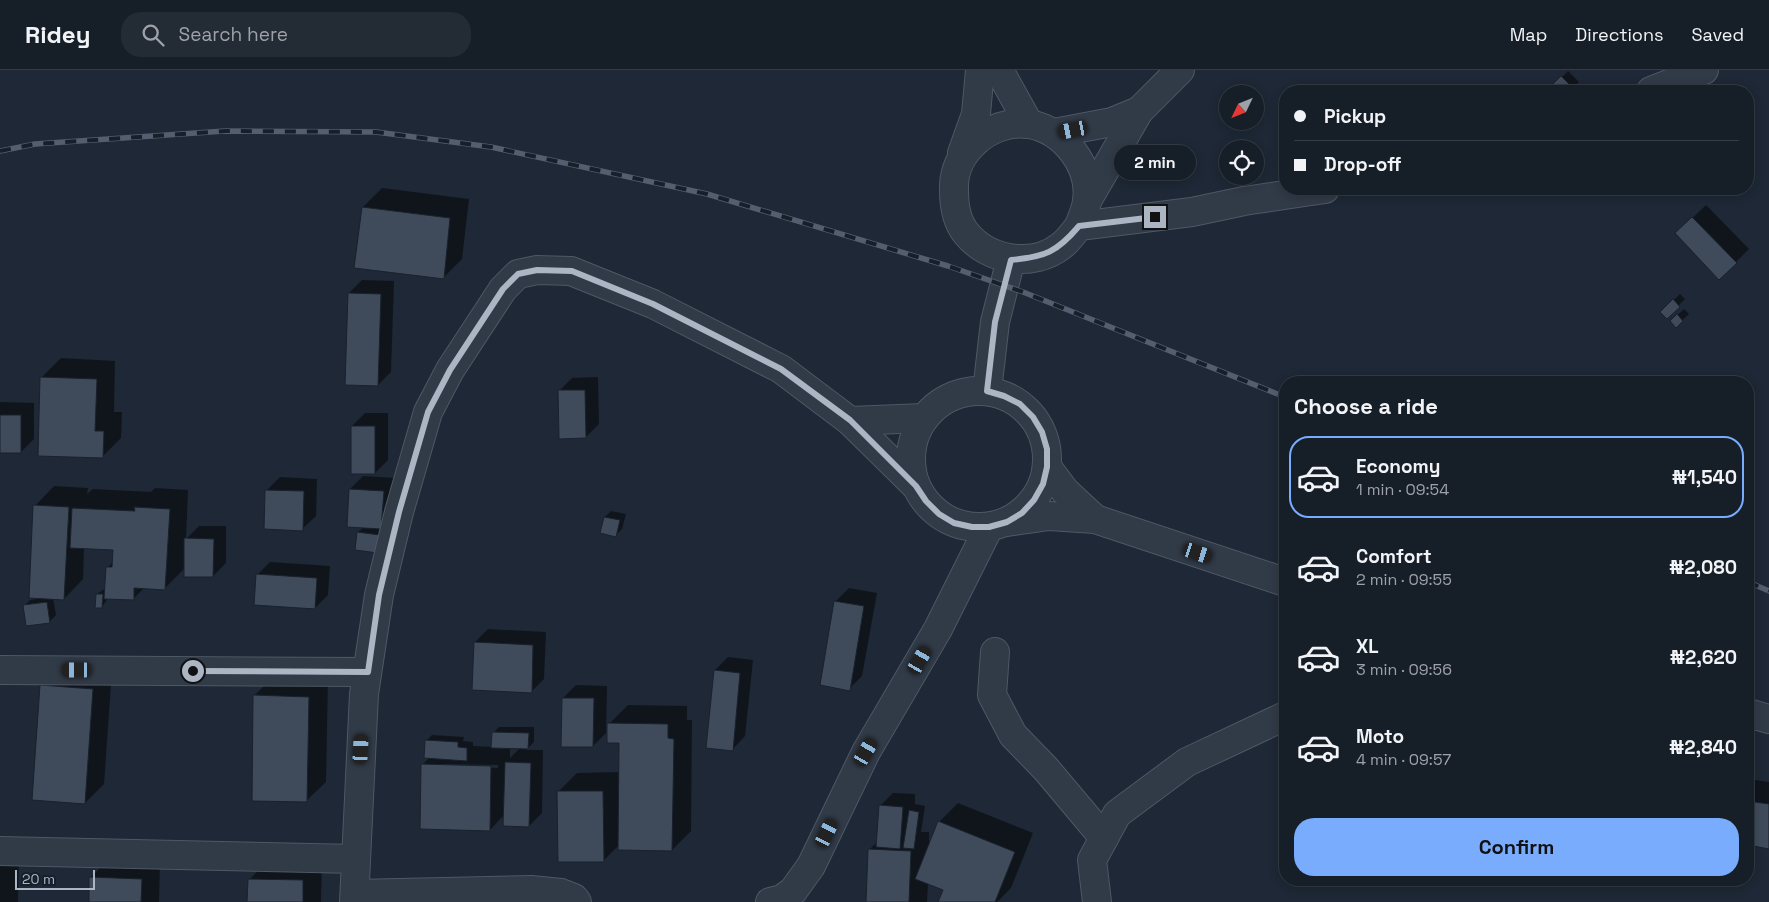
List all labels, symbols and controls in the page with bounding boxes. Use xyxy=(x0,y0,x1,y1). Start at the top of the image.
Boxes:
search box xyxy=(121,12,471,57)
text: Ridey xyxy=(25,19,91,50)
icon: search xyxy=(139,21,167,49)
text: Search here xyxy=(179,22,288,47)
text: Map xyxy=(1510,23,1547,46)
text: Directions xyxy=(1575,23,1664,46)
text: Saved xyxy=(1692,23,1744,46)
north arrow xyxy=(1219,85,1264,130)
map controls xyxy=(1219,85,1264,185)
text: Pickup xyxy=(1324,104,1386,129)
car xyxy=(1056,120,1089,140)
button: locate xyxy=(1219,140,1264,185)
callout: 2 min xyxy=(1114,144,1196,180)
text: 2 min xyxy=(1134,152,1176,173)
text: Drop-off xyxy=(1324,152,1402,177)
route end xyxy=(1144,206,1166,228)
text: Choose a ride xyxy=(1294,392,1438,420)
text: Economy xyxy=(1356,454,1440,479)
icon: car xyxy=(1296,455,1341,500)
text: ₦1,540 xyxy=(1672,465,1737,490)
text: 1 min · 09:54 xyxy=(1356,479,1449,500)
car xyxy=(1181,541,1214,565)
text: Comfort xyxy=(1356,544,1432,569)
icon: car xyxy=(1296,545,1341,590)
text: ₦2,080 xyxy=(1669,555,1737,580)
text: 2 min · 09:55 xyxy=(1356,569,1452,590)
text: XL xyxy=(1356,634,1379,659)
icon: car xyxy=(1296,635,1341,680)
car xyxy=(906,643,933,677)
text: ₦2,620 xyxy=(1670,645,1737,670)
text: 3 min · 09:56 xyxy=(1356,659,1452,680)
route start xyxy=(182,660,204,682)
car xyxy=(62,663,92,678)
text: Moto xyxy=(1356,724,1404,749)
icon: car xyxy=(1296,725,1341,770)
car xyxy=(352,734,369,764)
car xyxy=(852,735,879,769)
text: ₦2,840 xyxy=(1669,735,1737,760)
text: 4 min · 09:57 xyxy=(1356,749,1451,770)
car xyxy=(813,816,840,850)
button: Confirm xyxy=(1294,818,1739,876)
scale bar xyxy=(15,867,95,890)
text: 20 m xyxy=(22,870,55,888)

